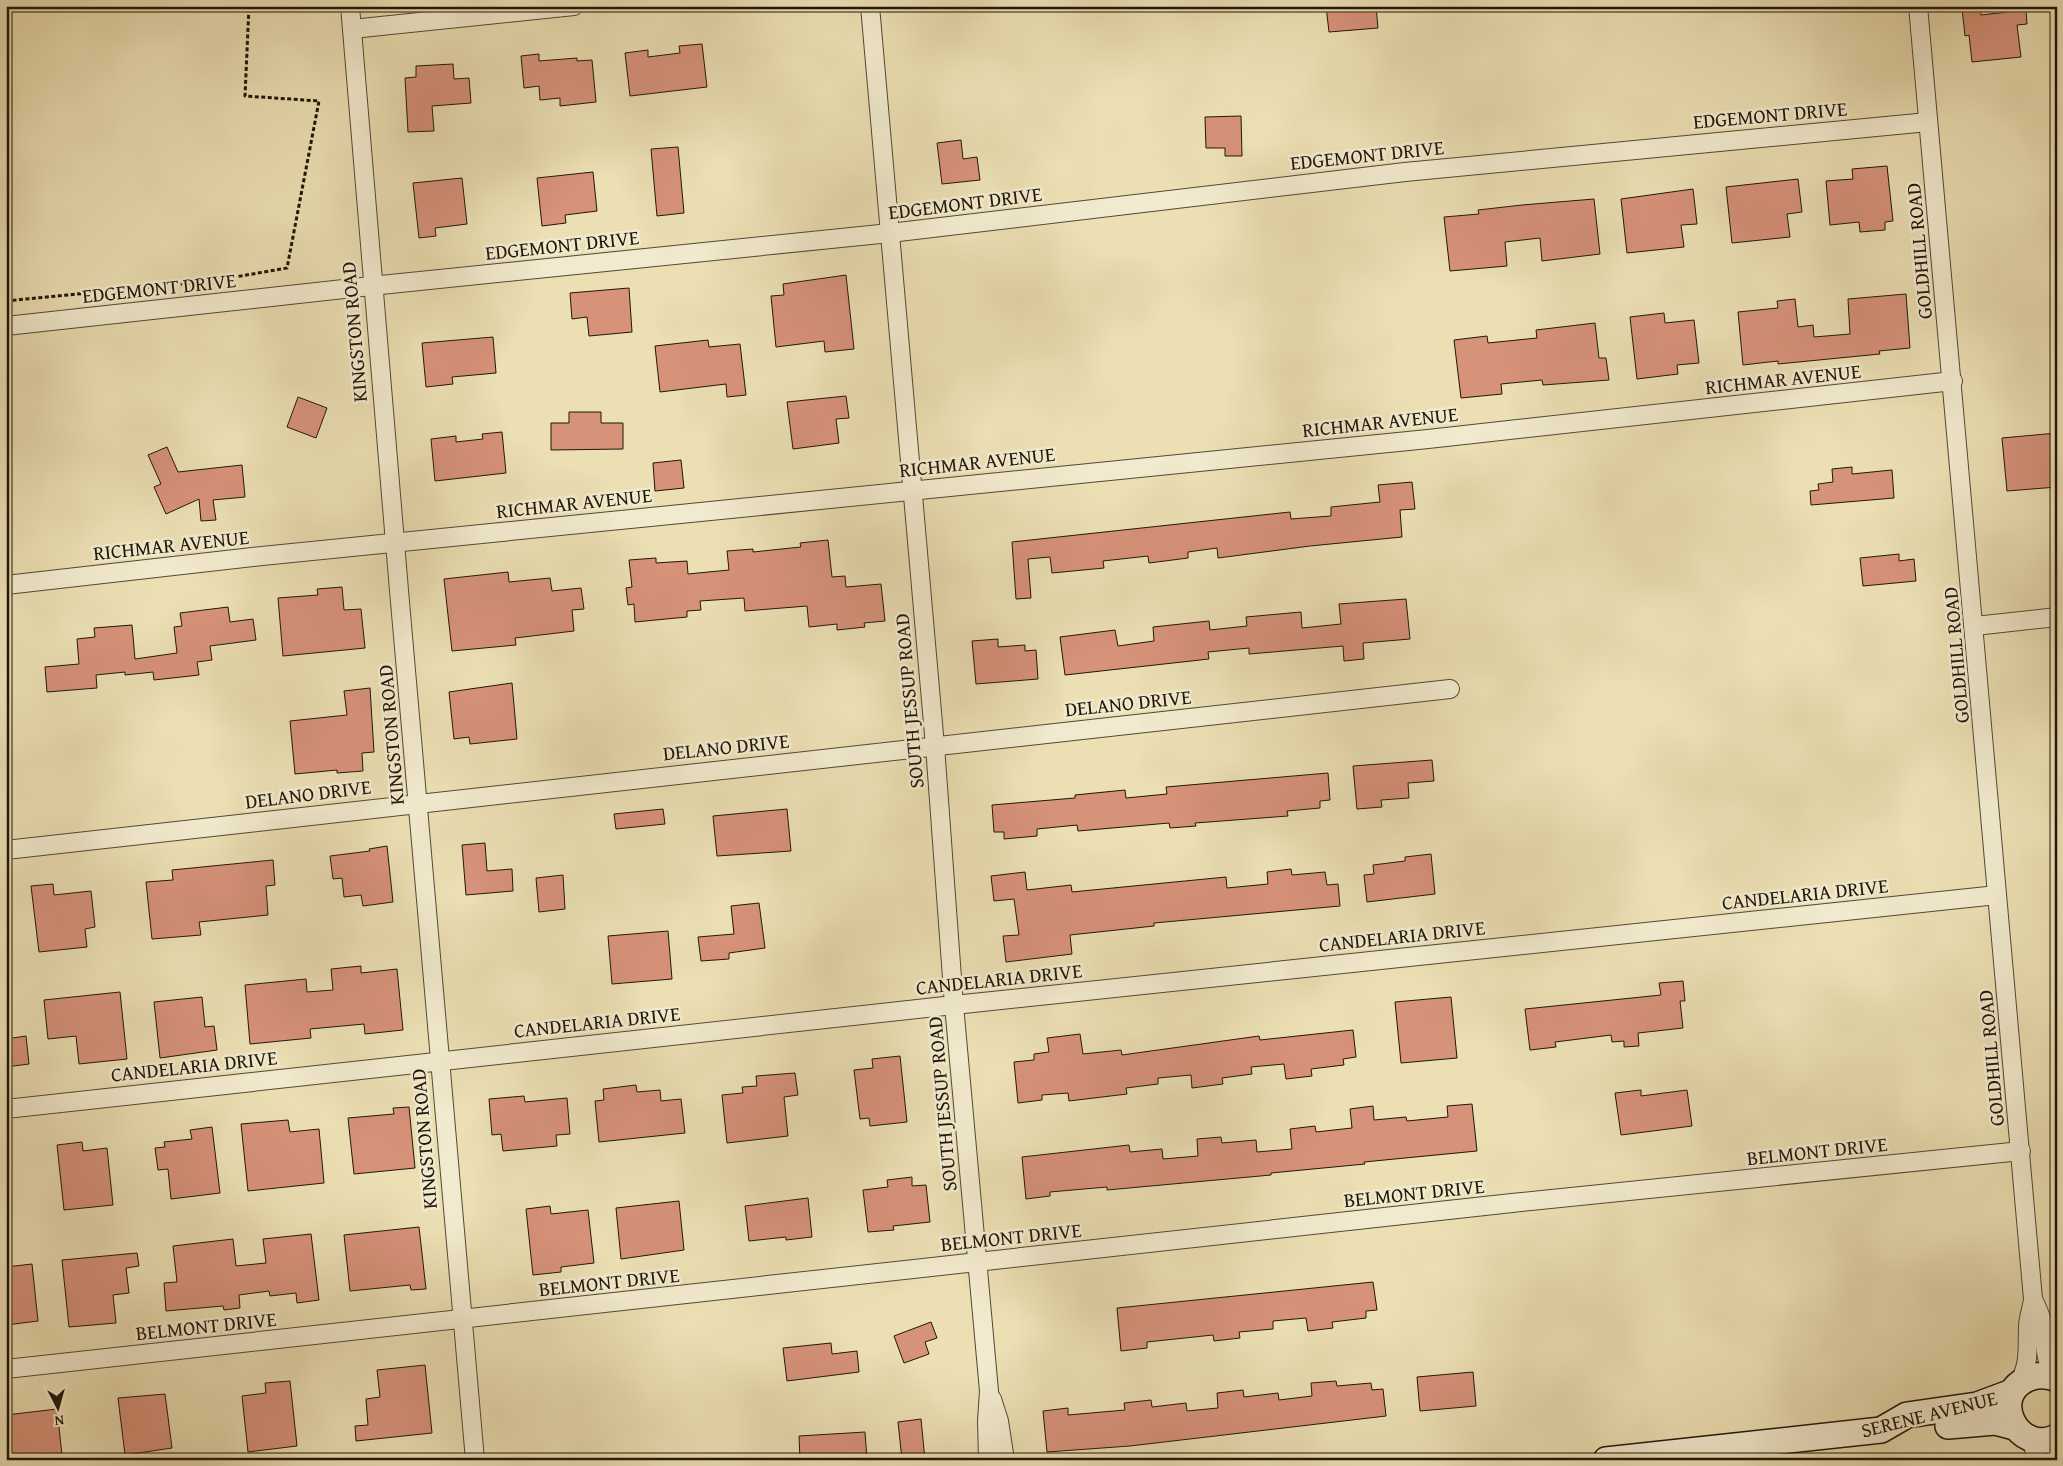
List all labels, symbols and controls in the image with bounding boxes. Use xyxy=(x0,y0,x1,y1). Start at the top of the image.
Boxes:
street label: EDGEMONT DRIVE xyxy=(1692,93,1848,136)
street label: EDGEMONT DRIVE xyxy=(1289,132,1445,177)
street label: EDGEMONT DRIVE xyxy=(887,179,1043,226)
street label: GOLDHILL ROAD xyxy=(1898,182,1939,320)
street label: EDGEMONT DRIVE xyxy=(484,222,640,267)
street label: KINGSTON ROAD xyxy=(333,261,374,403)
street label: EDGEMONT DRIVE xyxy=(81,265,237,310)
street label: RICHMAR AVENUE xyxy=(1704,356,1862,401)
street label: RICHMAR AVENUE xyxy=(1301,399,1459,444)
street label: RICHMAR AVENUE xyxy=(898,439,1056,484)
street label: RICHMAR AVENUE xyxy=(495,480,653,525)
street label: RICHMAR AVENUE xyxy=(92,522,250,567)
street label: GOLDHILL ROAD xyxy=(1935,586,1976,724)
street label: SOUTH JESSUP ROAD xyxy=(886,612,931,790)
street label: KINGSTON ROAD xyxy=(370,664,411,806)
street label: DELANO DRIVE xyxy=(1063,681,1193,724)
street label: DELANO DRIVE xyxy=(661,725,791,768)
street label: DELANO DRIVE xyxy=(243,771,373,816)
street label: CANDELARIA DRIVE xyxy=(1720,870,1889,917)
street label: CANDELARIA DRIVE xyxy=(1317,912,1486,959)
street label: CANDELARIA DRIVE xyxy=(914,955,1083,1002)
street label: GOLDHILL ROAD xyxy=(1970,989,2011,1127)
street label: CANDELARIA DRIVE xyxy=(512,998,681,1045)
street label: SOUTH JESSUP ROAD xyxy=(919,1015,964,1193)
street label: CANDELARIA DRIVE xyxy=(109,1042,278,1089)
street label: KINGSTON ROAD xyxy=(403,1068,444,1210)
street label: BELMONT DRIVE xyxy=(1745,1129,1889,1172)
street label: BELMONT DRIVE xyxy=(1342,1171,1486,1214)
street label: BELMONT DRIVE xyxy=(939,1215,1083,1258)
street label: BELMONT DRIVE xyxy=(537,1260,681,1303)
street label: BELMONT DRIVE xyxy=(134,1304,278,1347)
street label: SERENE AVENUE xyxy=(1858,1383,2000,1444)
north arrow xyxy=(32,1384,82,1434)
text: N xyxy=(53,1410,65,1431)

